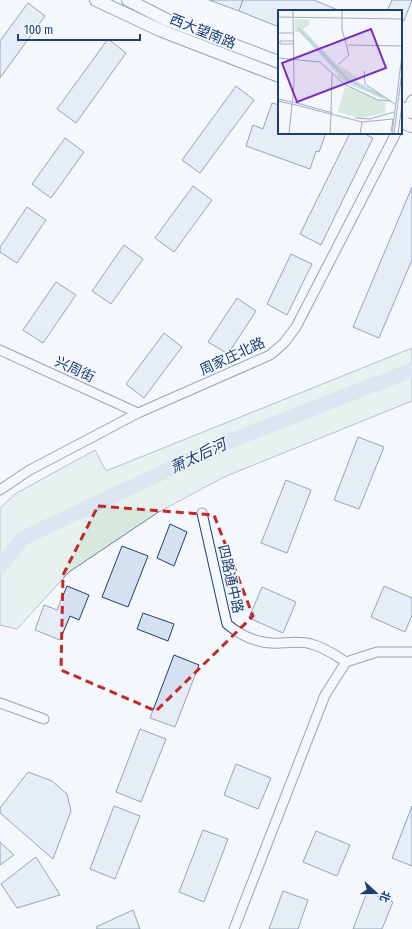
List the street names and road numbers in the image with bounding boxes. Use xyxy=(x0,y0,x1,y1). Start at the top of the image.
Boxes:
street label: 西大望南路 xyxy=(167,10,238,52)
street label: 周家庄北路 xyxy=(197,334,268,379)
street label: 兴周街 xyxy=(52,353,97,386)
street label: 四路通中路 xyxy=(214,543,247,615)

